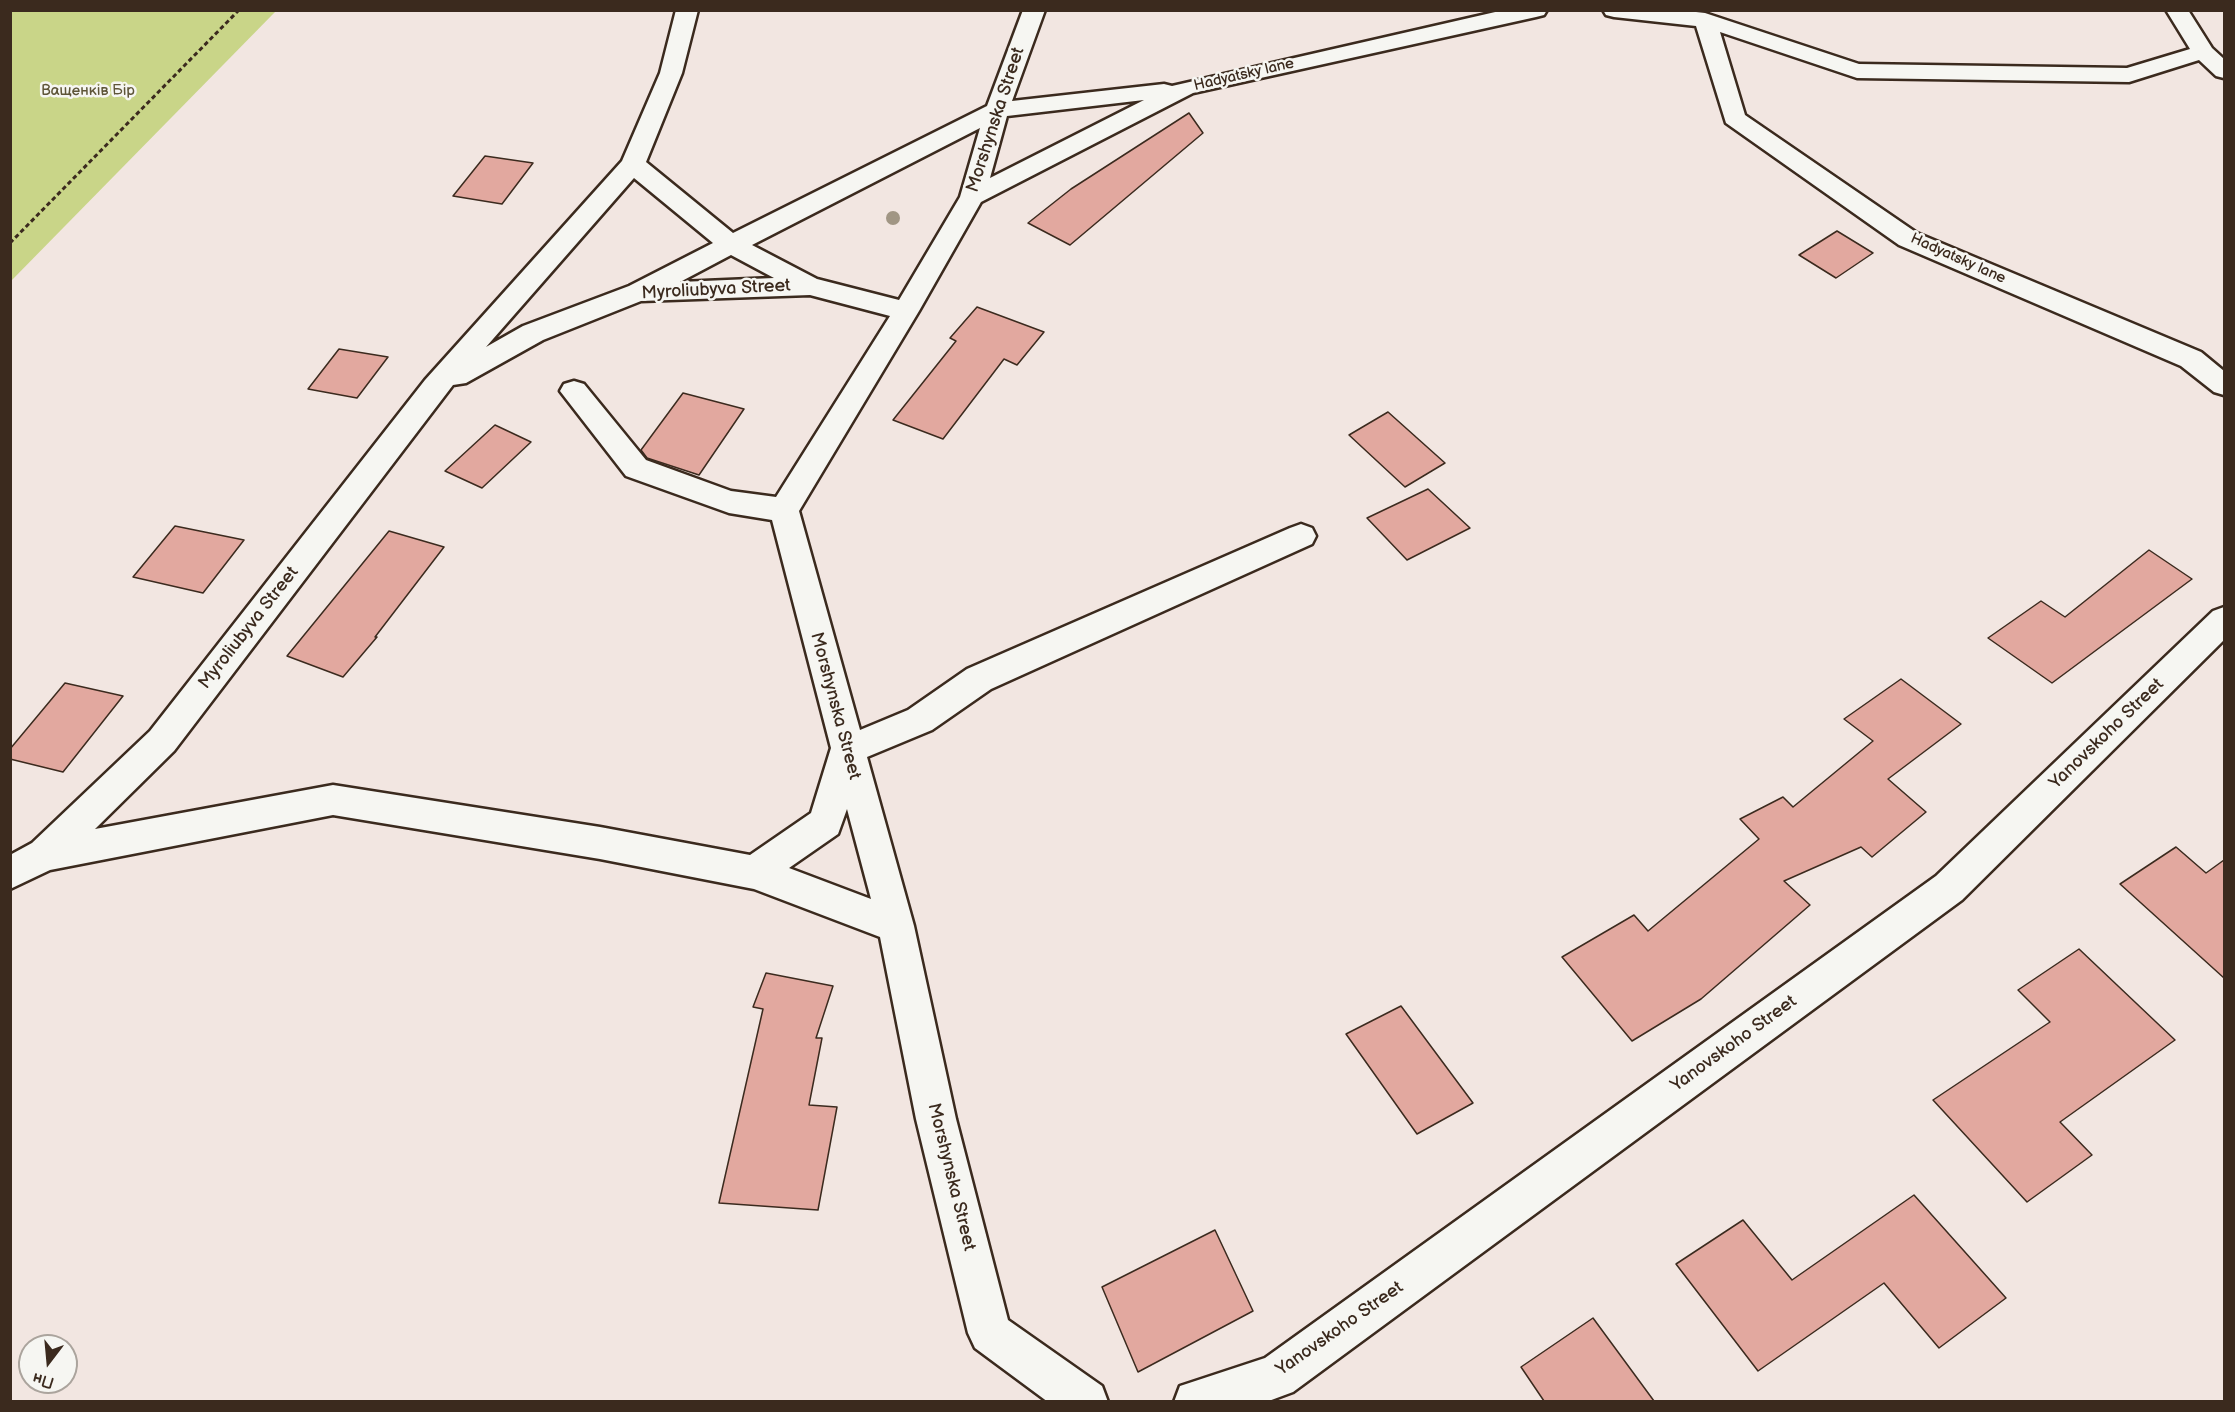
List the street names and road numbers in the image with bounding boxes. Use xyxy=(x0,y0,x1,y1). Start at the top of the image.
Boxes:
street label: Morshynska Street xyxy=(962,45,1030,195)
street label: Hadyatsky lane xyxy=(1192,55,1296,95)
street label: Hadyatsky lane xyxy=(1908,230,2008,288)
street label: Myroliubyva Street xyxy=(641,275,791,305)
street label: Myroliubyva Street xyxy=(194,562,304,694)
street label: Morshynska Street xyxy=(805,630,865,782)
street label: Yanovskoho Street xyxy=(2045,674,2169,794)
street label: Yanovskoho Street xyxy=(1667,991,1801,1097)
street label: Morshynska Street xyxy=(922,1101,980,1253)
street label: Yanovskoho Street xyxy=(1272,1277,1408,1381)

